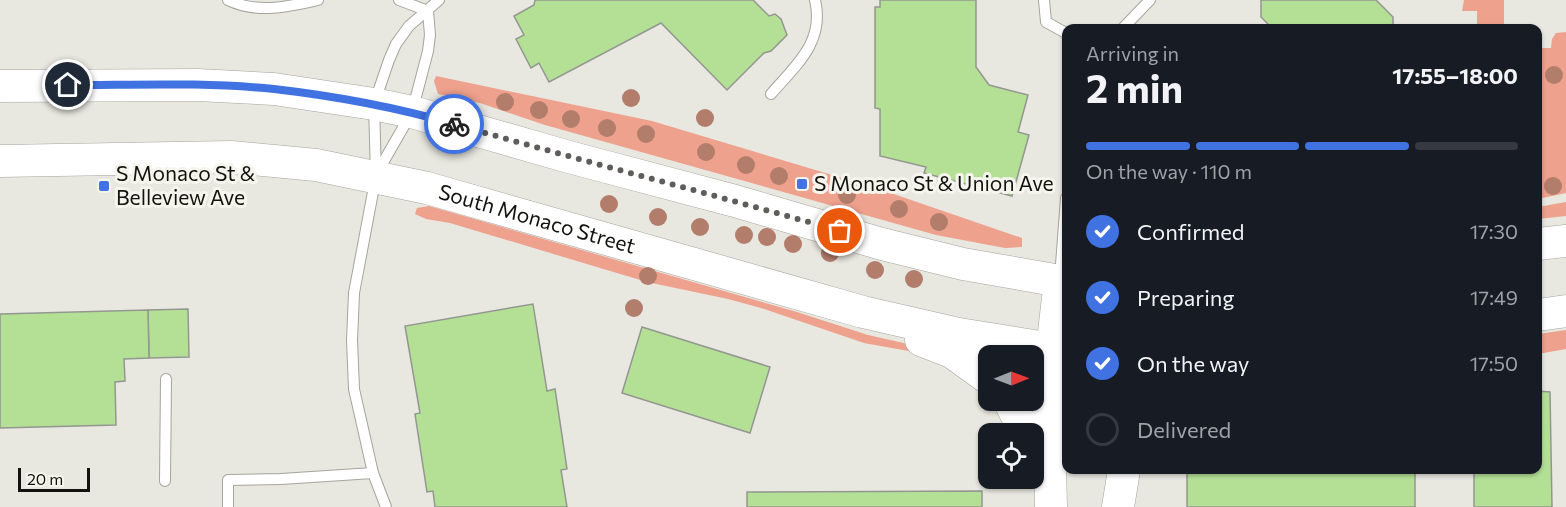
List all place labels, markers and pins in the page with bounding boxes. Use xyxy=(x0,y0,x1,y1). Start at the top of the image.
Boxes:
pin xyxy=(42,59,93,110)
place label: S Monaco St & Belleview Ave xyxy=(116,160,256,209)
place label: S Monaco St & Union Ave xyxy=(814,170,1054,195)
marker: S Monaco St & Union Ave xyxy=(795,177,809,191)
marker: S Monaco St & Belleview Ave xyxy=(97,179,111,193)
pin xyxy=(814,205,865,256)

